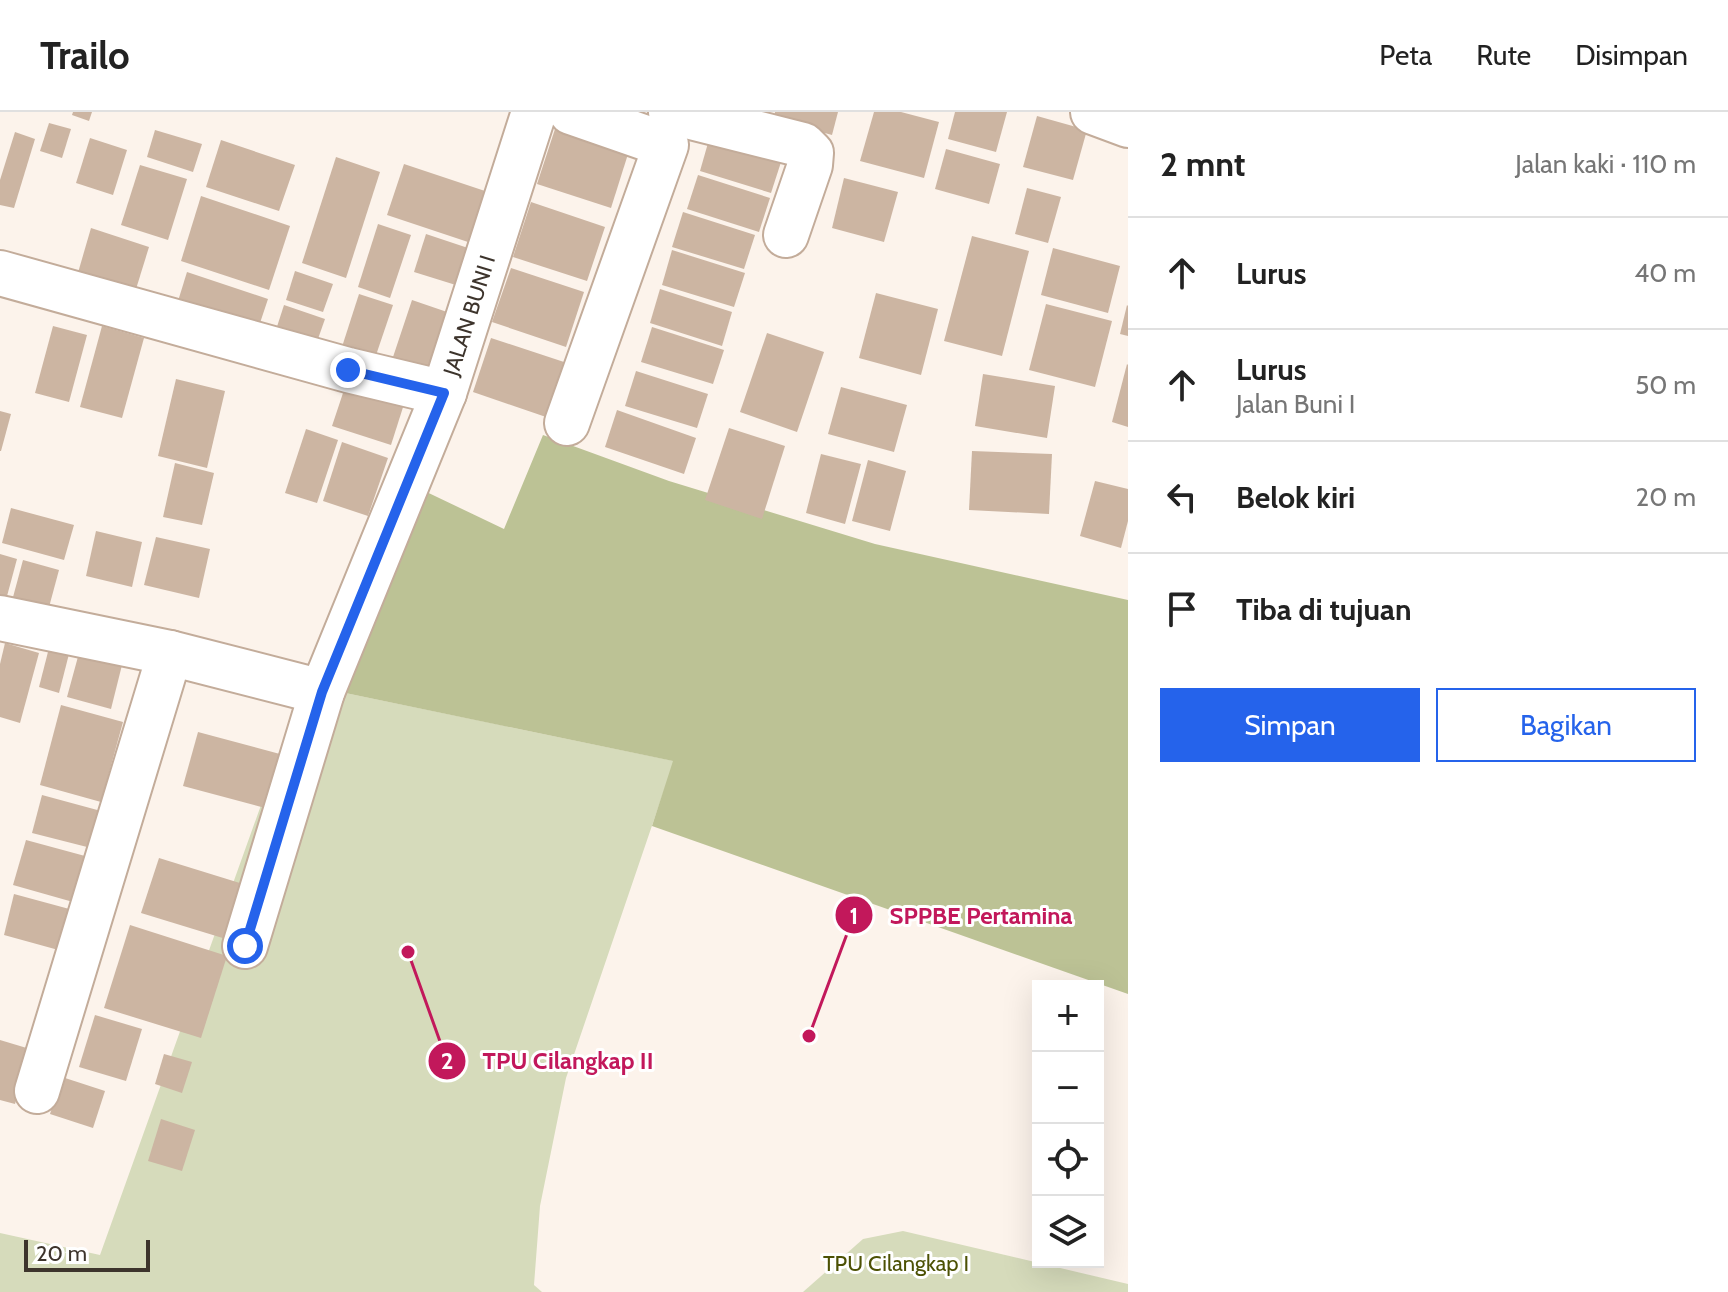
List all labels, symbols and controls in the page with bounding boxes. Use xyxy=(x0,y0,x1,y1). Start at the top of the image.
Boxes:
text: Trailo xyxy=(40,32,130,79)
text: Peta xyxy=(1379,38,1432,72)
text: Rute xyxy=(1476,38,1531,72)
text: Disimpan xyxy=(1575,38,1688,72)
text: 2 mnt xyxy=(1160,143,1245,185)
text: Jalan kaki · 110 m xyxy=(1515,148,1696,180)
icon: ahead xyxy=(1160,251,1204,295)
street label: JALAN BUNI I xyxy=(437,252,501,380)
text: Lurus xyxy=(1236,255,1307,292)
text: 40 m xyxy=(1634,257,1696,289)
text: Lurus xyxy=(1236,351,1307,388)
route end xyxy=(330,352,366,388)
icon: ahead xyxy=(1160,363,1204,407)
text: 50 m xyxy=(1635,369,1696,401)
text: Jalan Buni I xyxy=(1236,388,1355,420)
icon: left xyxy=(1160,475,1204,519)
text: Belok kiri xyxy=(1236,479,1355,516)
text: 20 m xyxy=(1636,481,1696,513)
icon: arrive xyxy=(1160,587,1204,631)
text: Tiba di tujuan xyxy=(1236,591,1412,628)
button: Simpan xyxy=(1160,688,1420,762)
button: Bagikan xyxy=(1436,688,1696,762)
callout: SPPBE Pertamina xyxy=(834,891,1089,939)
text: 1 xyxy=(850,901,858,930)
text: SPPBE Pertamina xyxy=(890,901,1073,930)
route start xyxy=(227,928,263,964)
map controls xyxy=(1032,980,1104,1268)
button: + xyxy=(1032,980,1104,1052)
callout: TPU Cilangkap II xyxy=(427,1037,669,1085)
text: 2 xyxy=(441,1046,453,1075)
text: TPU Cilangkap II xyxy=(483,1046,653,1075)
button: − xyxy=(1032,1052,1104,1124)
button: locate xyxy=(1032,1124,1104,1196)
button: layers xyxy=(1032,1196,1104,1268)
scale bar xyxy=(24,1236,150,1272)
text: 20 m xyxy=(36,1240,87,1267)
park label: TPU Cilangkap I xyxy=(823,1250,969,1277)

